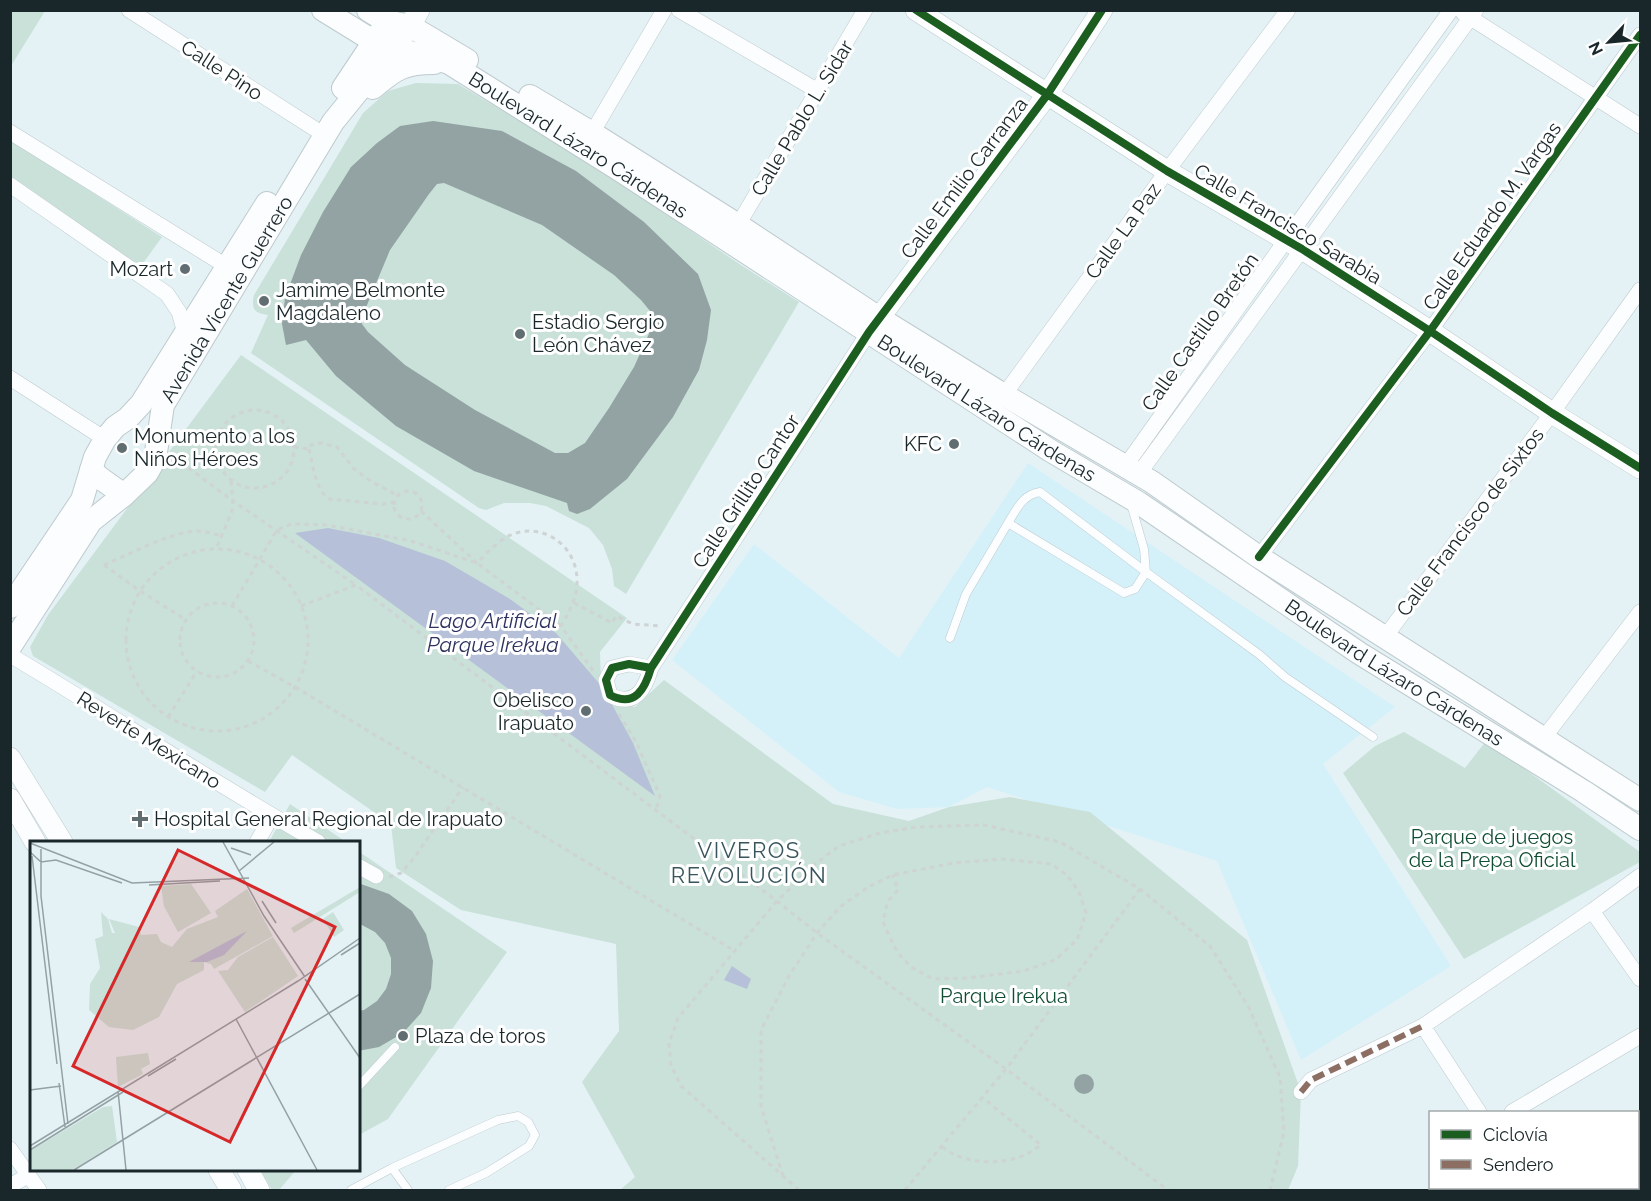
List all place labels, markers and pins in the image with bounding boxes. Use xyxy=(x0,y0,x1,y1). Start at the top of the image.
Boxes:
place label: Mozart xyxy=(109,257,173,281)
marker: Mozart xyxy=(178,262,192,276)
place label: Jamime Belmonte Magdaleno xyxy=(276,278,445,325)
marker: Jamime Belmonte Magdaleno xyxy=(257,294,271,308)
place label: Estadio Sergio León Chávez xyxy=(532,310,665,357)
marker: Estadio Sergio León Chávez xyxy=(513,327,527,341)
place label: Monumento a los Niños Héroes xyxy=(134,424,295,471)
place label: KFC xyxy=(904,432,942,456)
marker: KFC xyxy=(947,437,961,451)
marker: Monumento a los Niños Héroes xyxy=(115,441,129,455)
place label: Obelisco Irapuato xyxy=(493,688,574,735)
marker: Obelisco Irapuato xyxy=(579,704,593,718)
place label: Hospital General Regional de Irapuato xyxy=(154,807,503,831)
marker: Hospital General Regional de Irapuato xyxy=(131,810,149,828)
place label: Plaza de toros xyxy=(415,1024,546,1048)
marker: Plaza de toros xyxy=(396,1029,410,1043)

